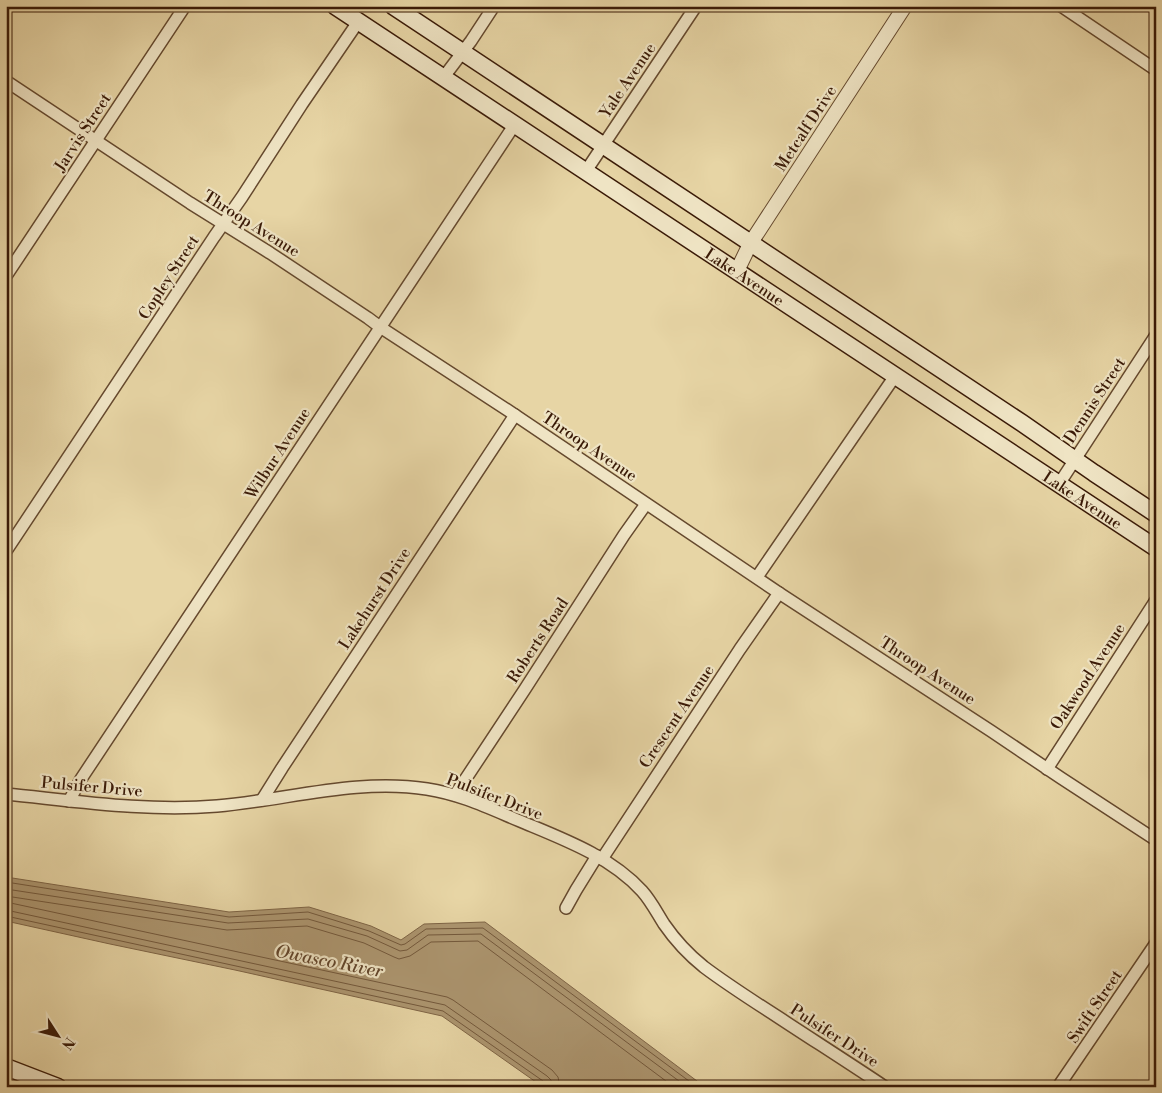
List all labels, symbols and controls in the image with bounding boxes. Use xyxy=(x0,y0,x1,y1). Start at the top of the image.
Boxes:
street label: Yale Avenue xyxy=(595,39,660,123)
street label: Metcalf Drive xyxy=(771,82,841,175)
street label: Jarvis Street xyxy=(50,89,116,176)
street label: Throop Avenue xyxy=(199,186,304,262)
street label: Copley Street xyxy=(134,231,204,323)
street label: Lake Avenue xyxy=(701,244,788,311)
street label: Dennis Street xyxy=(1060,353,1130,447)
street label: Wilbur Avenue xyxy=(240,404,315,504)
street label: Throop Avenue xyxy=(538,408,641,486)
street label: Lake Avenue xyxy=(1039,467,1126,534)
street label: Lakehurst Drive xyxy=(334,544,415,653)
street label: Roberts Road xyxy=(503,594,573,687)
street label: Oakwood Avenue xyxy=(1046,620,1130,734)
street label: Throop Avenue xyxy=(876,632,979,709)
street label: Crescent Avenue xyxy=(635,661,719,772)
street label: Pulsifer Drive xyxy=(444,769,546,824)
street label: Pulsifer Drive xyxy=(40,773,143,801)
water label: Owasco River xyxy=(273,940,385,983)
street label: Swift Street xyxy=(1063,966,1127,1047)
street label: Pulsifer Drive xyxy=(786,1000,883,1072)
north arrow xyxy=(32,1010,82,1060)
text: N xyxy=(57,1033,78,1053)

